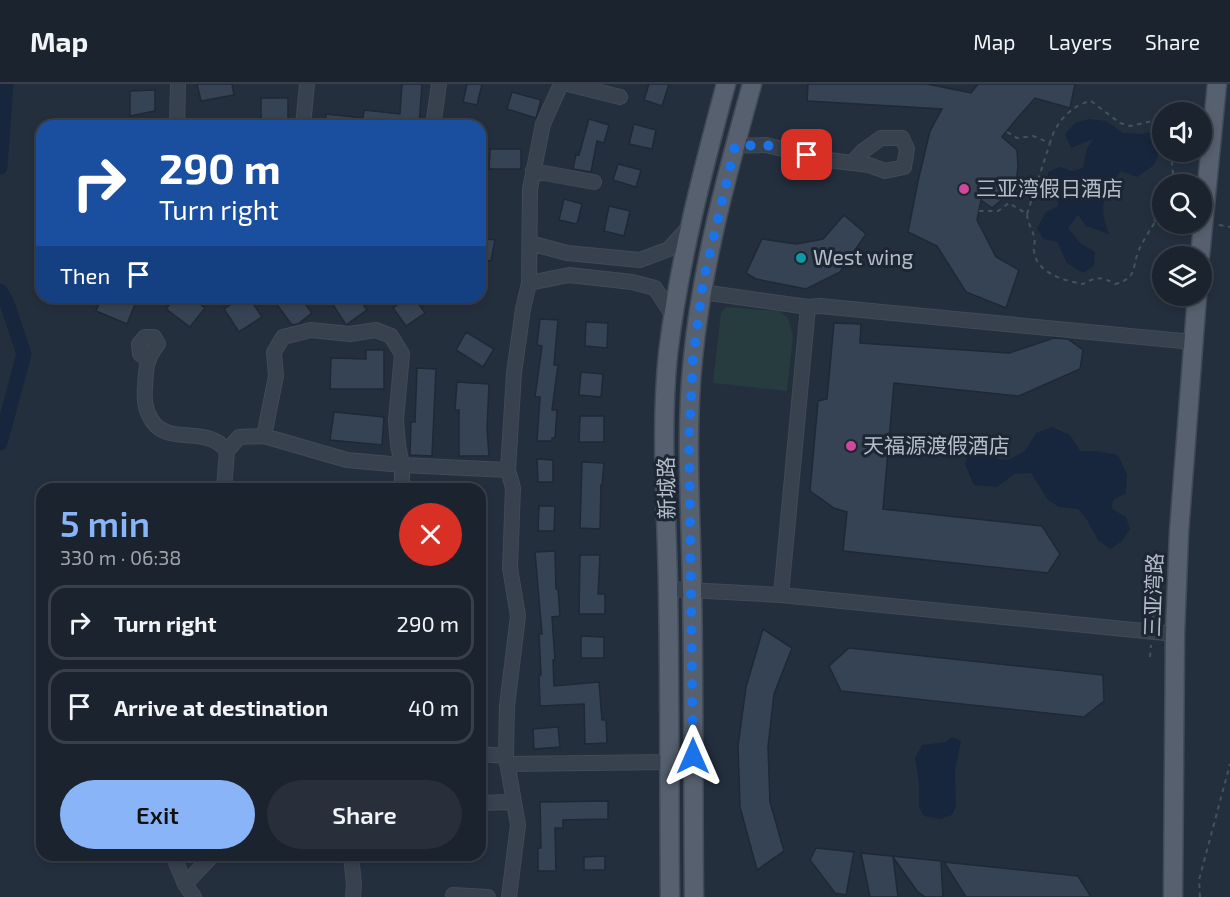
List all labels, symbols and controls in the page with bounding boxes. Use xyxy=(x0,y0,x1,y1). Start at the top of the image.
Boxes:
text: Map xyxy=(30,24,88,58)
text: Map xyxy=(973,29,1015,54)
text: Layers xyxy=(1048,29,1112,54)
text: Share xyxy=(1145,29,1200,54)
map controls xyxy=(1152,102,1212,306)
button: sound xyxy=(1152,102,1212,162)
pin xyxy=(781,129,832,180)
icon: arrive xyxy=(790,138,823,171)
text: 290 m xyxy=(159,142,281,192)
icon: right xyxy=(60,144,138,222)
button: search xyxy=(1152,174,1212,234)
place label: 三亚湾假日酒店 xyxy=(976,175,1123,200)
marker: 三亚湾假日酒店 xyxy=(957,182,971,196)
text: Turn right xyxy=(159,193,279,225)
place label: West wing xyxy=(813,244,913,269)
button: layers xyxy=(1152,246,1212,306)
marker: West wing xyxy=(794,251,808,265)
icon: arrive xyxy=(122,258,155,291)
text: Then xyxy=(60,262,110,288)
place label: 天福源渡假酒店 xyxy=(863,432,1010,457)
marker: 天福源渡假酒店 xyxy=(844,439,858,453)
street label: 新城路 xyxy=(652,456,679,520)
text: 5 min xyxy=(60,501,150,544)
button: close xyxy=(399,503,462,566)
text: 330 m · 06:38 xyxy=(60,545,181,569)
street label: 三亚湾路 xyxy=(1139,553,1166,637)
icon: right xyxy=(63,606,96,639)
text: Turn right xyxy=(114,610,216,636)
text: 290 m xyxy=(397,610,459,636)
icon: arrive xyxy=(63,690,96,723)
text: Arrive at destination xyxy=(114,694,328,720)
text: 40 m xyxy=(408,694,459,720)
position arrow xyxy=(661,724,725,788)
button: Exit xyxy=(60,780,255,849)
button: Share xyxy=(267,780,462,849)

